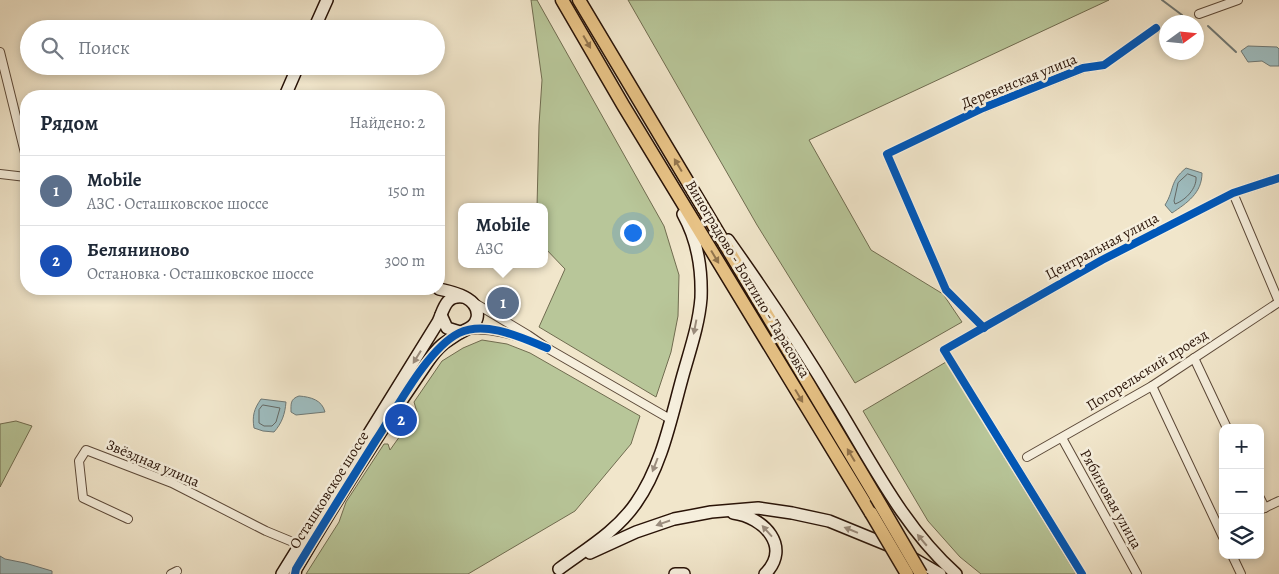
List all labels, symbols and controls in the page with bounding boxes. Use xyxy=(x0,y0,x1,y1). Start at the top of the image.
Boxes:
north arrow xyxy=(1159,15,1204,60)
search box xyxy=(20,20,445,75)
icon: search xyxy=(38,34,66,62)
text: Поиск xyxy=(78,35,130,61)
one-way arrow xyxy=(582,36,591,49)
street label: Деревенская улица xyxy=(958,49,1080,113)
text: Рядом xyxy=(40,109,98,137)
text: Найдено: 2 xyxy=(349,112,425,134)
one-way arrow xyxy=(674,158,682,173)
text: Mobile xyxy=(87,167,142,193)
street label: Виноградово - Болтино - Тарасовка xyxy=(681,177,815,382)
text: 1 xyxy=(53,180,59,202)
text: 150 m xyxy=(388,180,425,202)
text: АЗС · Осташковское шоссе xyxy=(87,193,269,215)
popup xyxy=(458,203,548,268)
street label: Центральная улица xyxy=(1042,208,1162,284)
text: Mobile xyxy=(476,212,530,238)
your location xyxy=(620,220,646,246)
text: Беляниново xyxy=(87,237,189,263)
text: АЗС xyxy=(476,238,504,260)
text: 2 xyxy=(52,250,60,272)
text: 300 m xyxy=(385,250,425,272)
one-way arrow xyxy=(711,250,720,263)
text: Остановка · Осташковское шоссе xyxy=(87,263,314,285)
pin: 1 xyxy=(487,284,519,322)
one-way arrow xyxy=(691,319,699,335)
street label: Погорельский проезд xyxy=(1082,324,1212,416)
one-way arrow xyxy=(412,350,421,364)
one-way arrow xyxy=(795,389,804,402)
pin: 2 xyxy=(385,401,417,439)
map controls xyxy=(1219,424,1264,559)
button: + xyxy=(1219,424,1264,469)
street label: Осташковское шоссе xyxy=(285,427,373,553)
street label: Звёздная улица xyxy=(103,434,203,492)
street label: Рябиновая улица xyxy=(1075,446,1147,552)
one-way arrow xyxy=(847,449,856,462)
one-way arrow xyxy=(651,458,658,473)
button: − xyxy=(1219,469,1264,514)
button: layers xyxy=(1219,514,1264,559)
one-way arrow xyxy=(656,520,671,527)
one-way arrow xyxy=(762,525,773,538)
one-way arrow xyxy=(843,526,858,534)
one-way arrow xyxy=(916,533,927,546)

